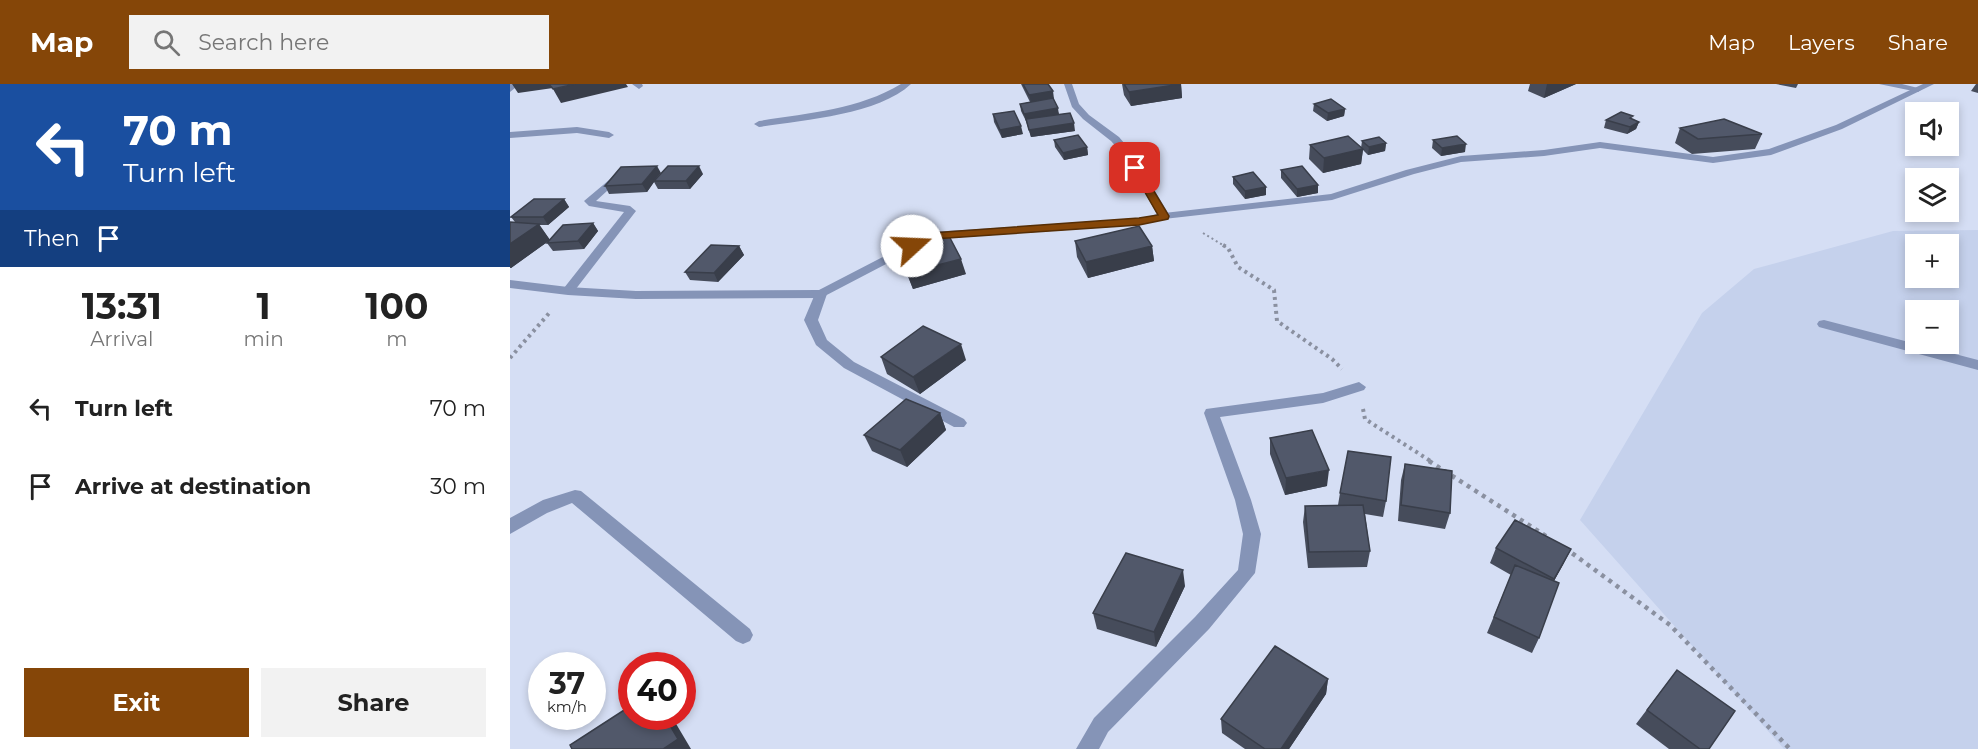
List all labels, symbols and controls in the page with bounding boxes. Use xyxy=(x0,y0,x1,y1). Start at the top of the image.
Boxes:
search box xyxy=(129,15,549,69)
text: Map xyxy=(30,25,93,59)
icon: search xyxy=(150,26,183,59)
text: Search here xyxy=(198,29,329,56)
text: Map xyxy=(1708,30,1755,55)
text: Layers xyxy=(1788,30,1855,55)
text: Share xyxy=(1888,30,1948,55)
map controls xyxy=(1905,102,1959,354)
button: sound xyxy=(1905,102,1959,156)
text: 70 m xyxy=(123,104,233,156)
icon: left xyxy=(24,108,102,186)
pin xyxy=(1109,142,1160,193)
icon: arrive xyxy=(1118,151,1151,184)
text: Turn left xyxy=(123,156,236,189)
button: layers xyxy=(1905,168,1959,222)
position arrow xyxy=(880,214,944,278)
icon: arrive xyxy=(92,222,125,255)
text: Then xyxy=(24,225,80,252)
button: + xyxy=(1905,234,1959,288)
text: 13:31 xyxy=(82,284,162,328)
text: 1 xyxy=(257,284,271,328)
text: 100 xyxy=(365,284,428,328)
button: − xyxy=(1905,300,1959,354)
text: Arrival xyxy=(90,327,153,351)
text: min xyxy=(244,327,284,351)
text: m xyxy=(386,327,407,351)
icon: left xyxy=(24,392,57,425)
text: Turn left xyxy=(75,395,173,422)
text: 70 m xyxy=(430,395,486,422)
icon: arrive xyxy=(24,470,57,503)
text: Arrive at destination xyxy=(75,473,311,500)
text: 30 m xyxy=(430,473,486,500)
speed limit sign: 40 xyxy=(618,652,696,730)
text: 37 xyxy=(549,665,585,702)
button: Exit xyxy=(24,668,249,737)
button: Share xyxy=(261,668,486,737)
text: km/h xyxy=(547,697,587,716)

